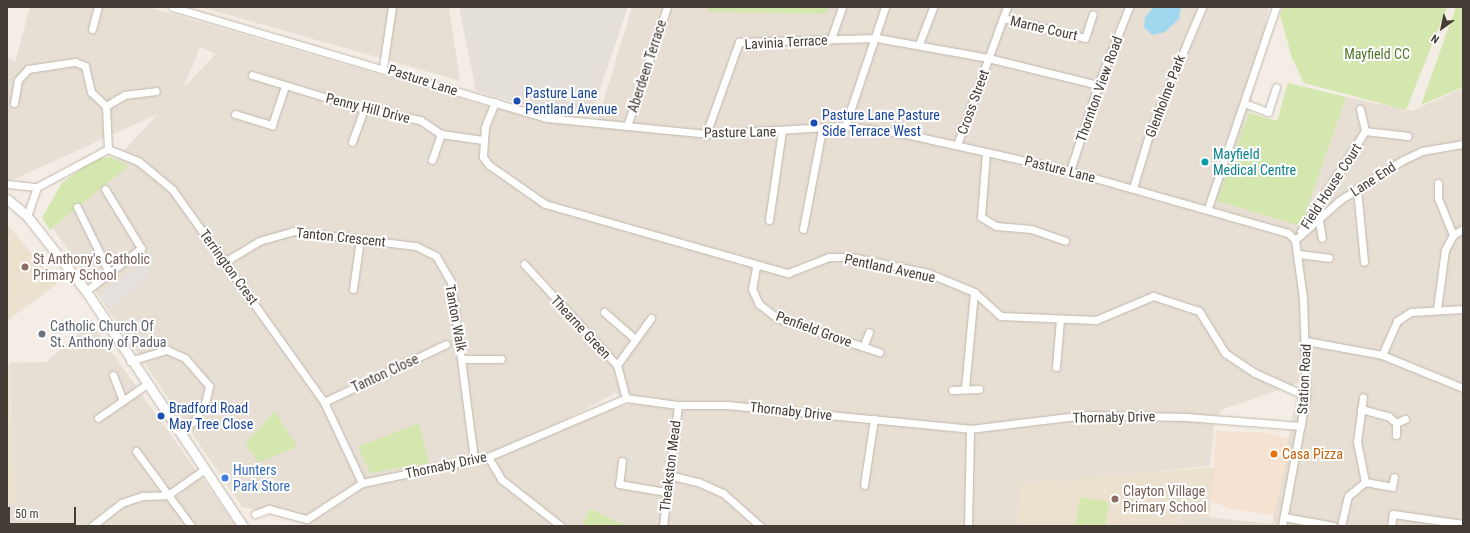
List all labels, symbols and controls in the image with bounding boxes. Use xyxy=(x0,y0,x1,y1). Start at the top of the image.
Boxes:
north arrow xyxy=(1422,8,1462,48)
street label: Marne Court xyxy=(1009,12,1079,44)
street label: Aberdeen Terrace xyxy=(624,17,670,115)
street label: Lavinia Terrace xyxy=(744,31,828,53)
text: N xyxy=(1429,31,1442,46)
street label: Thornton View Road xyxy=(1072,34,1126,144)
park label: Mayfield CC xyxy=(1344,46,1410,62)
street label: Glenholme Park xyxy=(1142,52,1188,140)
street label: Pasture Lane xyxy=(386,61,460,99)
street label: Cross Street xyxy=(953,67,993,137)
place label: Pasture Lane Pentland Avenue xyxy=(525,85,617,118)
street label: Penny Hill Drive xyxy=(324,89,412,127)
marker: Pasture Lane Pentland Avenue xyxy=(512,96,522,106)
place label: Pasture Lane Pasture Side Terrace West xyxy=(822,107,940,140)
marker: Pasture Lane Pasture Side Terrace West xyxy=(809,118,819,128)
street label: Pasture Lane xyxy=(704,123,776,141)
street label: Field House Court xyxy=(1297,140,1365,232)
place label: Mayfield Medical Centre xyxy=(1213,146,1296,178)
street label: Pasture Lane xyxy=(1023,152,1097,186)
marker: Mayfield Medical Centre xyxy=(1200,157,1210,167)
street label: Lane End xyxy=(1347,158,1399,200)
street label: Tanton Crescent xyxy=(295,224,387,250)
street label: Terrington Crest xyxy=(196,226,262,308)
street label: Pentland Avenue xyxy=(843,250,937,286)
place label: St Anthony's Catholic Primary School xyxy=(33,251,150,284)
marker: St Anthony's Catholic Primary School xyxy=(20,262,30,272)
street label: Tanton Walk xyxy=(442,283,470,353)
street label: Thearne Green xyxy=(547,292,615,362)
street label: Penfield Grove xyxy=(774,307,854,351)
place label: Catholic Church Of St. Anthony of Padua xyxy=(50,318,166,350)
marker: Catholic Church Of St. Anthony of Padua xyxy=(37,329,47,339)
street label: Station Road xyxy=(1294,343,1314,415)
street label: Tanton Close xyxy=(349,350,421,396)
street label: Thornaby Drive xyxy=(749,398,833,424)
place label: Bradford Road May Tree Close xyxy=(169,400,254,432)
street label: Thornaby Drive xyxy=(1073,408,1155,426)
marker: Bradford Road May Tree Close xyxy=(156,411,166,421)
street label: Theakston Mead xyxy=(656,419,684,513)
place label: Casa Pizza xyxy=(1282,446,1343,462)
street label: Thornaby Drive xyxy=(404,448,488,482)
marker: Casa Pizza xyxy=(1269,449,1279,459)
place label: Hunters Park Store xyxy=(233,462,290,494)
marker: Hunters Park Store xyxy=(220,473,230,483)
place label: Clayton Village Primary School xyxy=(1123,483,1207,516)
marker: Clayton Village Primary School xyxy=(1110,494,1120,504)
scale bar xyxy=(10,499,78,525)
text: 50 m xyxy=(15,507,39,521)

